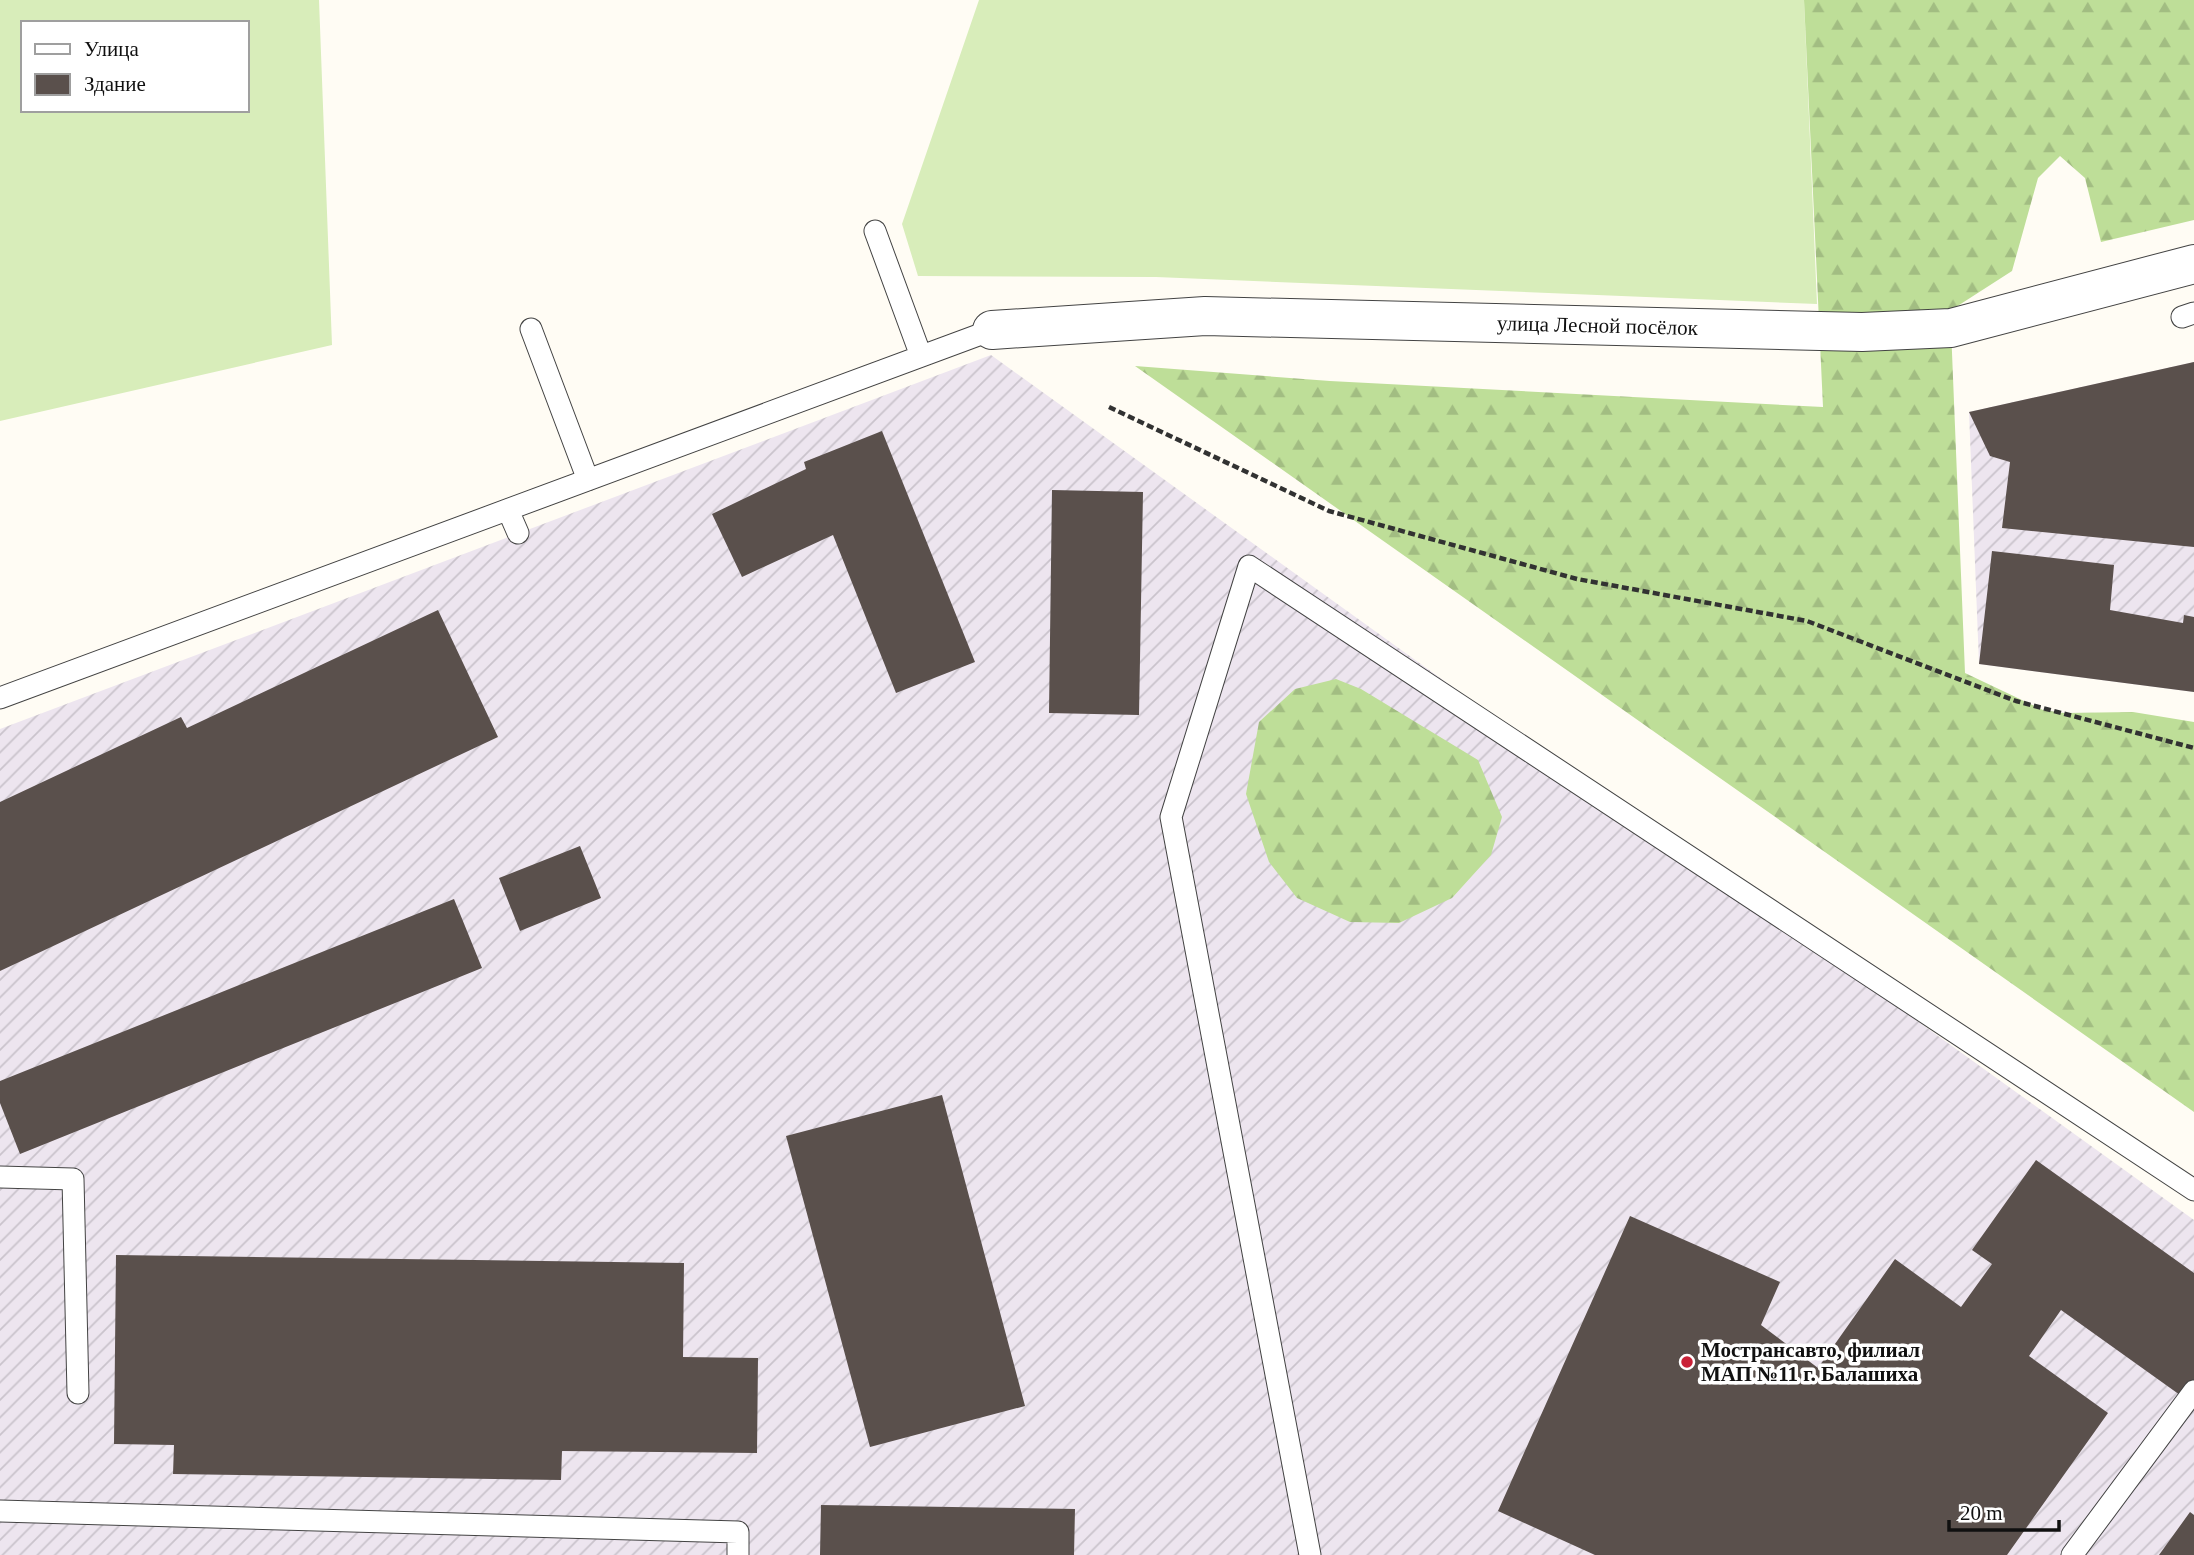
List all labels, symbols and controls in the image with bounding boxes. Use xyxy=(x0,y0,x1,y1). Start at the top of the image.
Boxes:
legend xyxy=(21,21,248,112)
text: Улица xyxy=(84,37,139,61)
text: Здание xyxy=(84,72,146,96)
street label: улица Лесной посёлок xyxy=(1497,311,1699,340)
place label: Мострансавто, филиал МАП №11 г. Балашиха xyxy=(1701,1338,1920,1386)
marker: Мострансавто, филиал МАП №11 г. Балашиха xyxy=(1679,1354,1695,1370)
scale bar xyxy=(1949,1488,2059,1532)
text: 20 m xyxy=(1960,1501,2003,1525)

